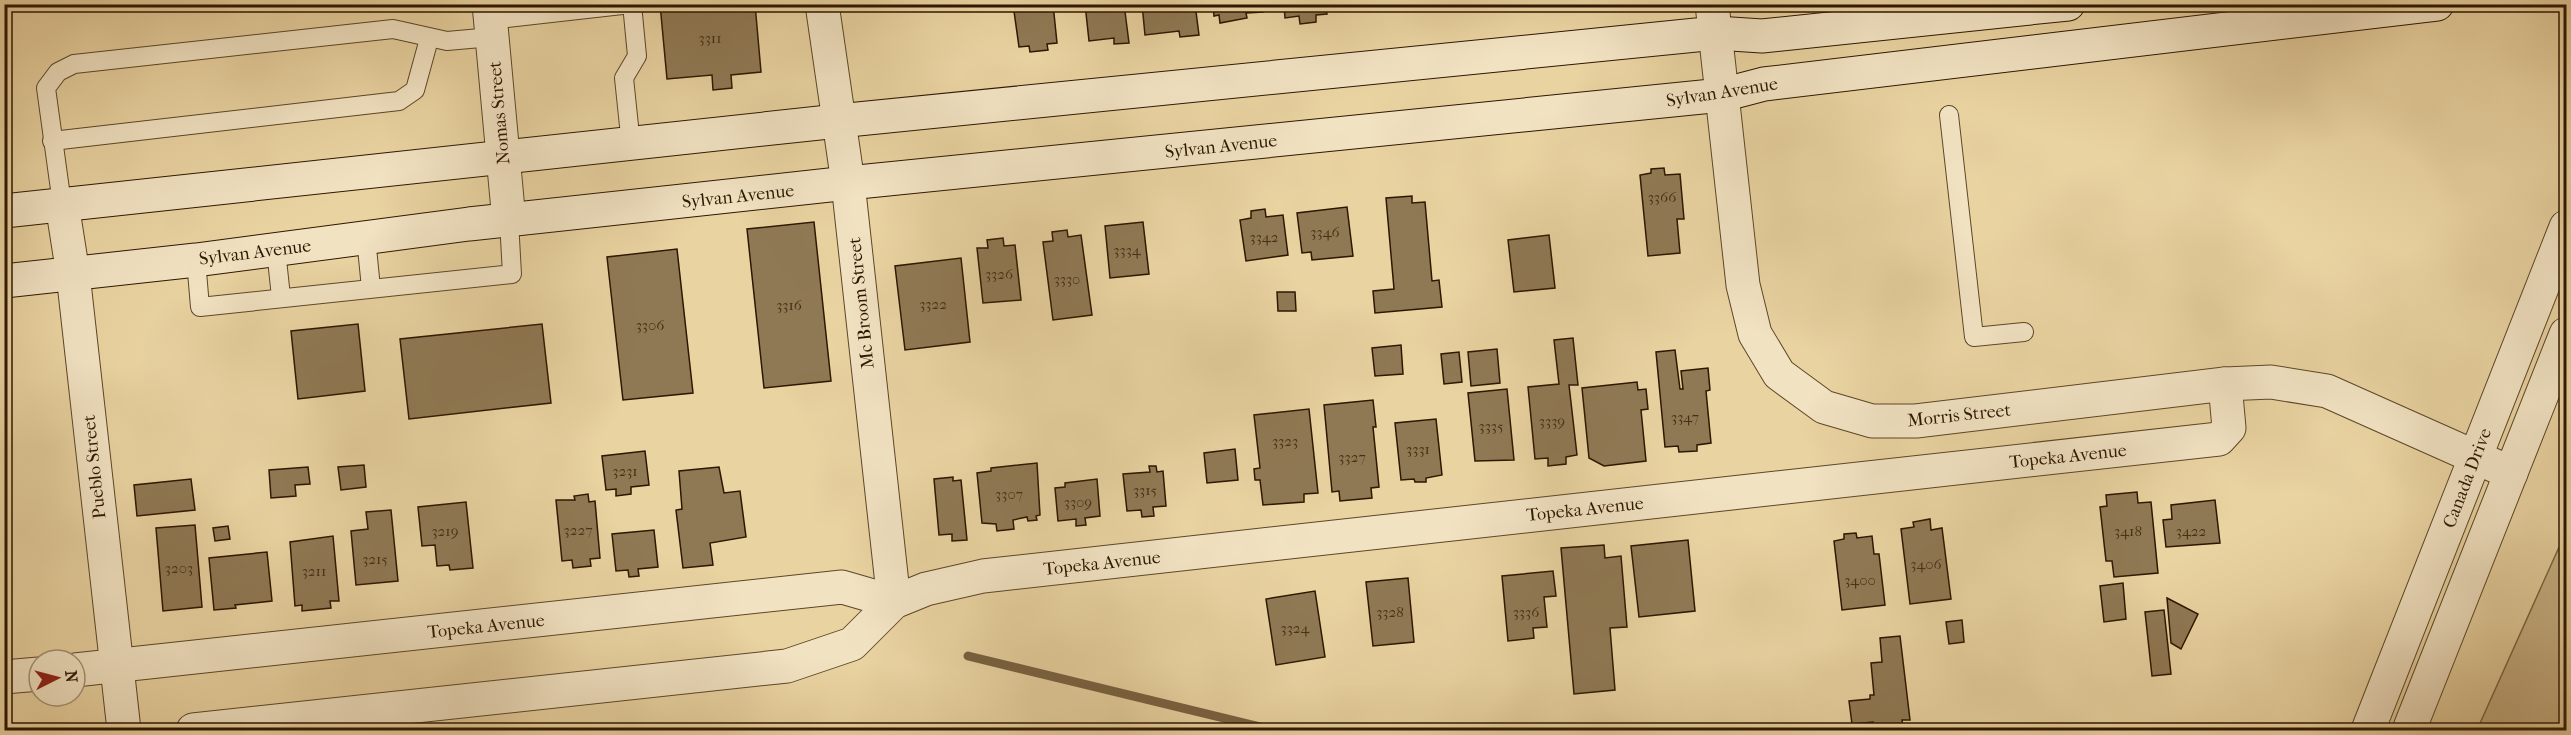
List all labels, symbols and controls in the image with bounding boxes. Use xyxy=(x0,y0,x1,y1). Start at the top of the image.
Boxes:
house number: 3311 xyxy=(698,29,722,47)
street label: Nomas Street xyxy=(484,60,514,166)
street label: Sylvan Avenue xyxy=(1665,73,1780,112)
street label: Sylvan Avenue xyxy=(1164,130,1278,163)
street label: Sylvan Avenue xyxy=(681,180,795,213)
house number: 3366 xyxy=(1648,188,1677,206)
house number: 3346 xyxy=(1310,223,1341,241)
house number: 3342 xyxy=(1250,228,1279,246)
street label: Sylvan Avenue xyxy=(198,235,312,270)
street label: Mc Broom Street xyxy=(844,236,879,370)
house number: 3334 xyxy=(1113,241,1142,259)
house number: 3326 xyxy=(985,265,1014,283)
house number: 3330 xyxy=(1054,270,1080,288)
house number: 3322 xyxy=(919,295,947,313)
house number: 3316 xyxy=(776,296,803,314)
house number: 3306 xyxy=(636,316,665,334)
street label: Morris Street xyxy=(1906,400,2012,431)
house number: 3347 xyxy=(1671,408,1699,426)
house number: 3339 xyxy=(1539,412,1565,430)
street label: Pueblo Street xyxy=(79,413,110,520)
house number: 3335 xyxy=(1479,417,1503,435)
street label: Canada Drive xyxy=(2439,425,2496,531)
house number: 3323 xyxy=(1272,432,1298,450)
house number: 3331 xyxy=(1406,440,1430,458)
street label: Topeka Avenue xyxy=(2008,440,2128,473)
house number: 3327 xyxy=(1338,448,1366,466)
house number: 3231 xyxy=(612,462,638,480)
house number: 3315 xyxy=(1133,481,1157,499)
house number: 3307 xyxy=(995,485,1023,503)
house number: 3309 xyxy=(1064,493,1092,511)
street label: Topeka Avenue xyxy=(1525,493,1645,526)
house number: 3227 xyxy=(564,521,592,539)
house number: 3219 xyxy=(431,522,459,540)
house number: 3418 xyxy=(2114,522,2142,540)
house number: 3422 xyxy=(2176,522,2207,540)
street label: Topeka Avenue xyxy=(1042,547,1162,580)
house number: 3215 xyxy=(362,550,388,568)
house number: 3406 xyxy=(1910,555,1943,573)
house number: 3203 xyxy=(165,559,193,577)
house number: 3211 xyxy=(302,562,326,580)
house number: 3400 xyxy=(1844,571,1876,589)
house number: 3328 xyxy=(1376,603,1404,621)
house number: 3336 xyxy=(1513,603,1540,621)
street label: Topeka Avenue xyxy=(426,610,546,643)
house number: 3324 xyxy=(1281,619,1311,637)
north arrow xyxy=(27,648,87,708)
text: N xyxy=(61,669,82,684)

